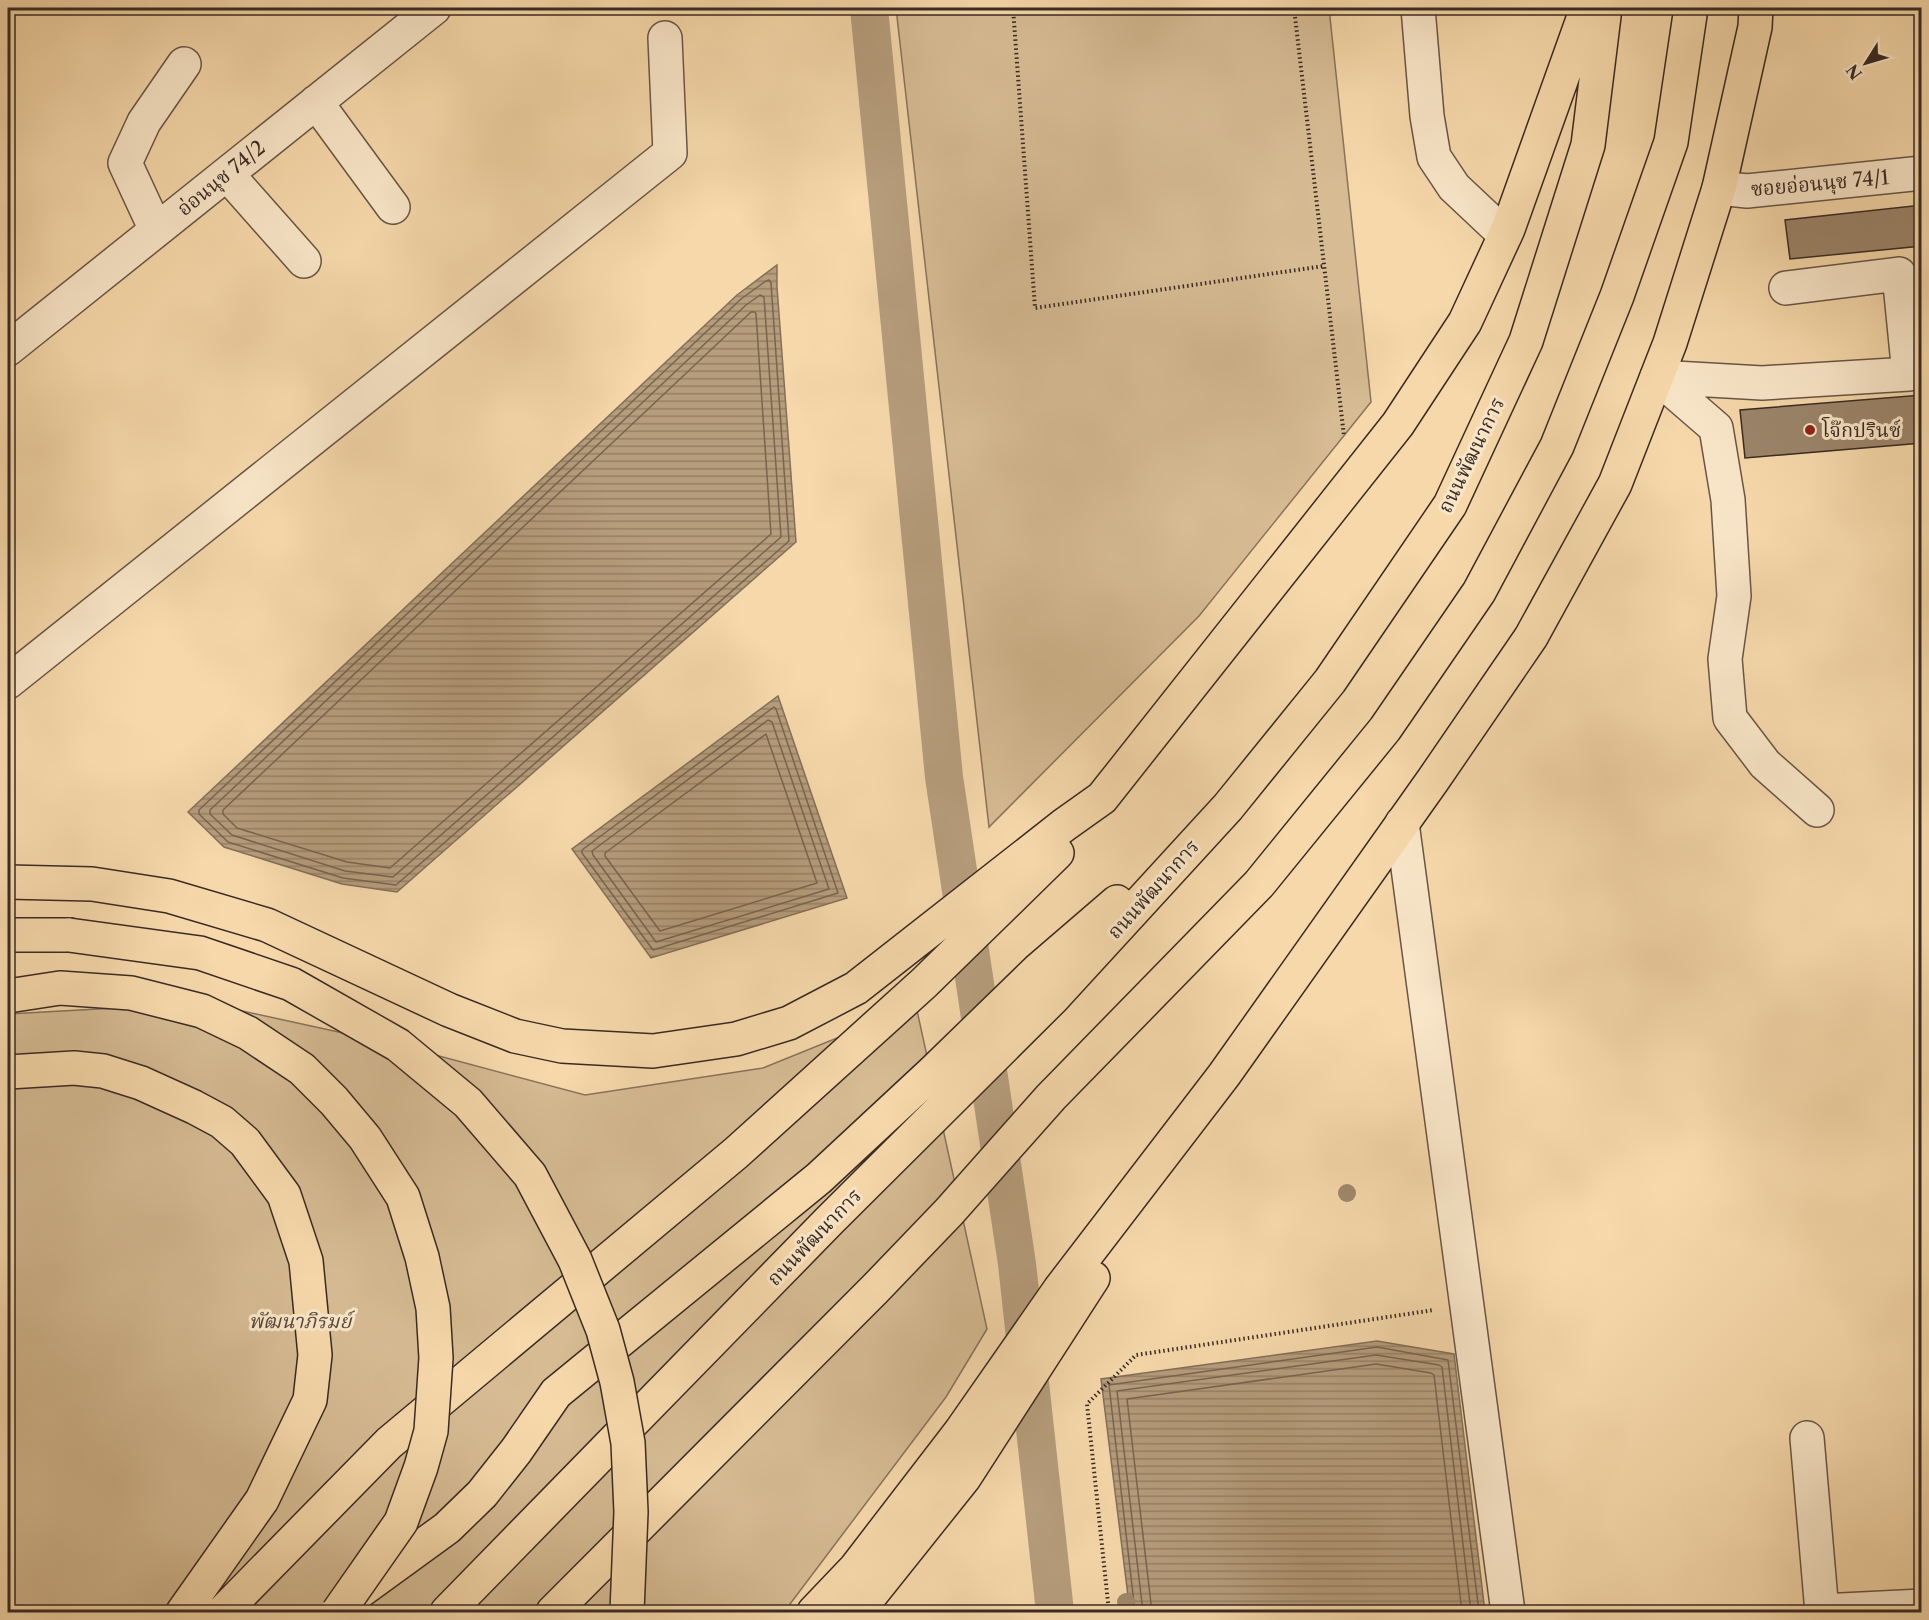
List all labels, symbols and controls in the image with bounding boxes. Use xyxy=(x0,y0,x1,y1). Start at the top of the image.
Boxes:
north arrow xyxy=(1836,33,1896,93)
text: N xyxy=(1842,60,1866,84)
street label: อ่อนนุช 74/2 xyxy=(172,135,270,222)
street label: ซอยอ่อนนุช 74/1 xyxy=(1750,165,1891,202)
street label: ถนนพัฒนาการ xyxy=(1433,393,1509,517)
place label: โจ๊กปรินซ์ xyxy=(1821,416,1901,442)
marker: โจ๊กปรินซ์ xyxy=(1803,423,1817,437)
street label: ถนนพัฒนาการ xyxy=(1102,834,1204,944)
street label: ถนนพัฒนาการ xyxy=(762,1184,866,1290)
park label: พัฒนาภิรมย์ xyxy=(249,1309,355,1333)

